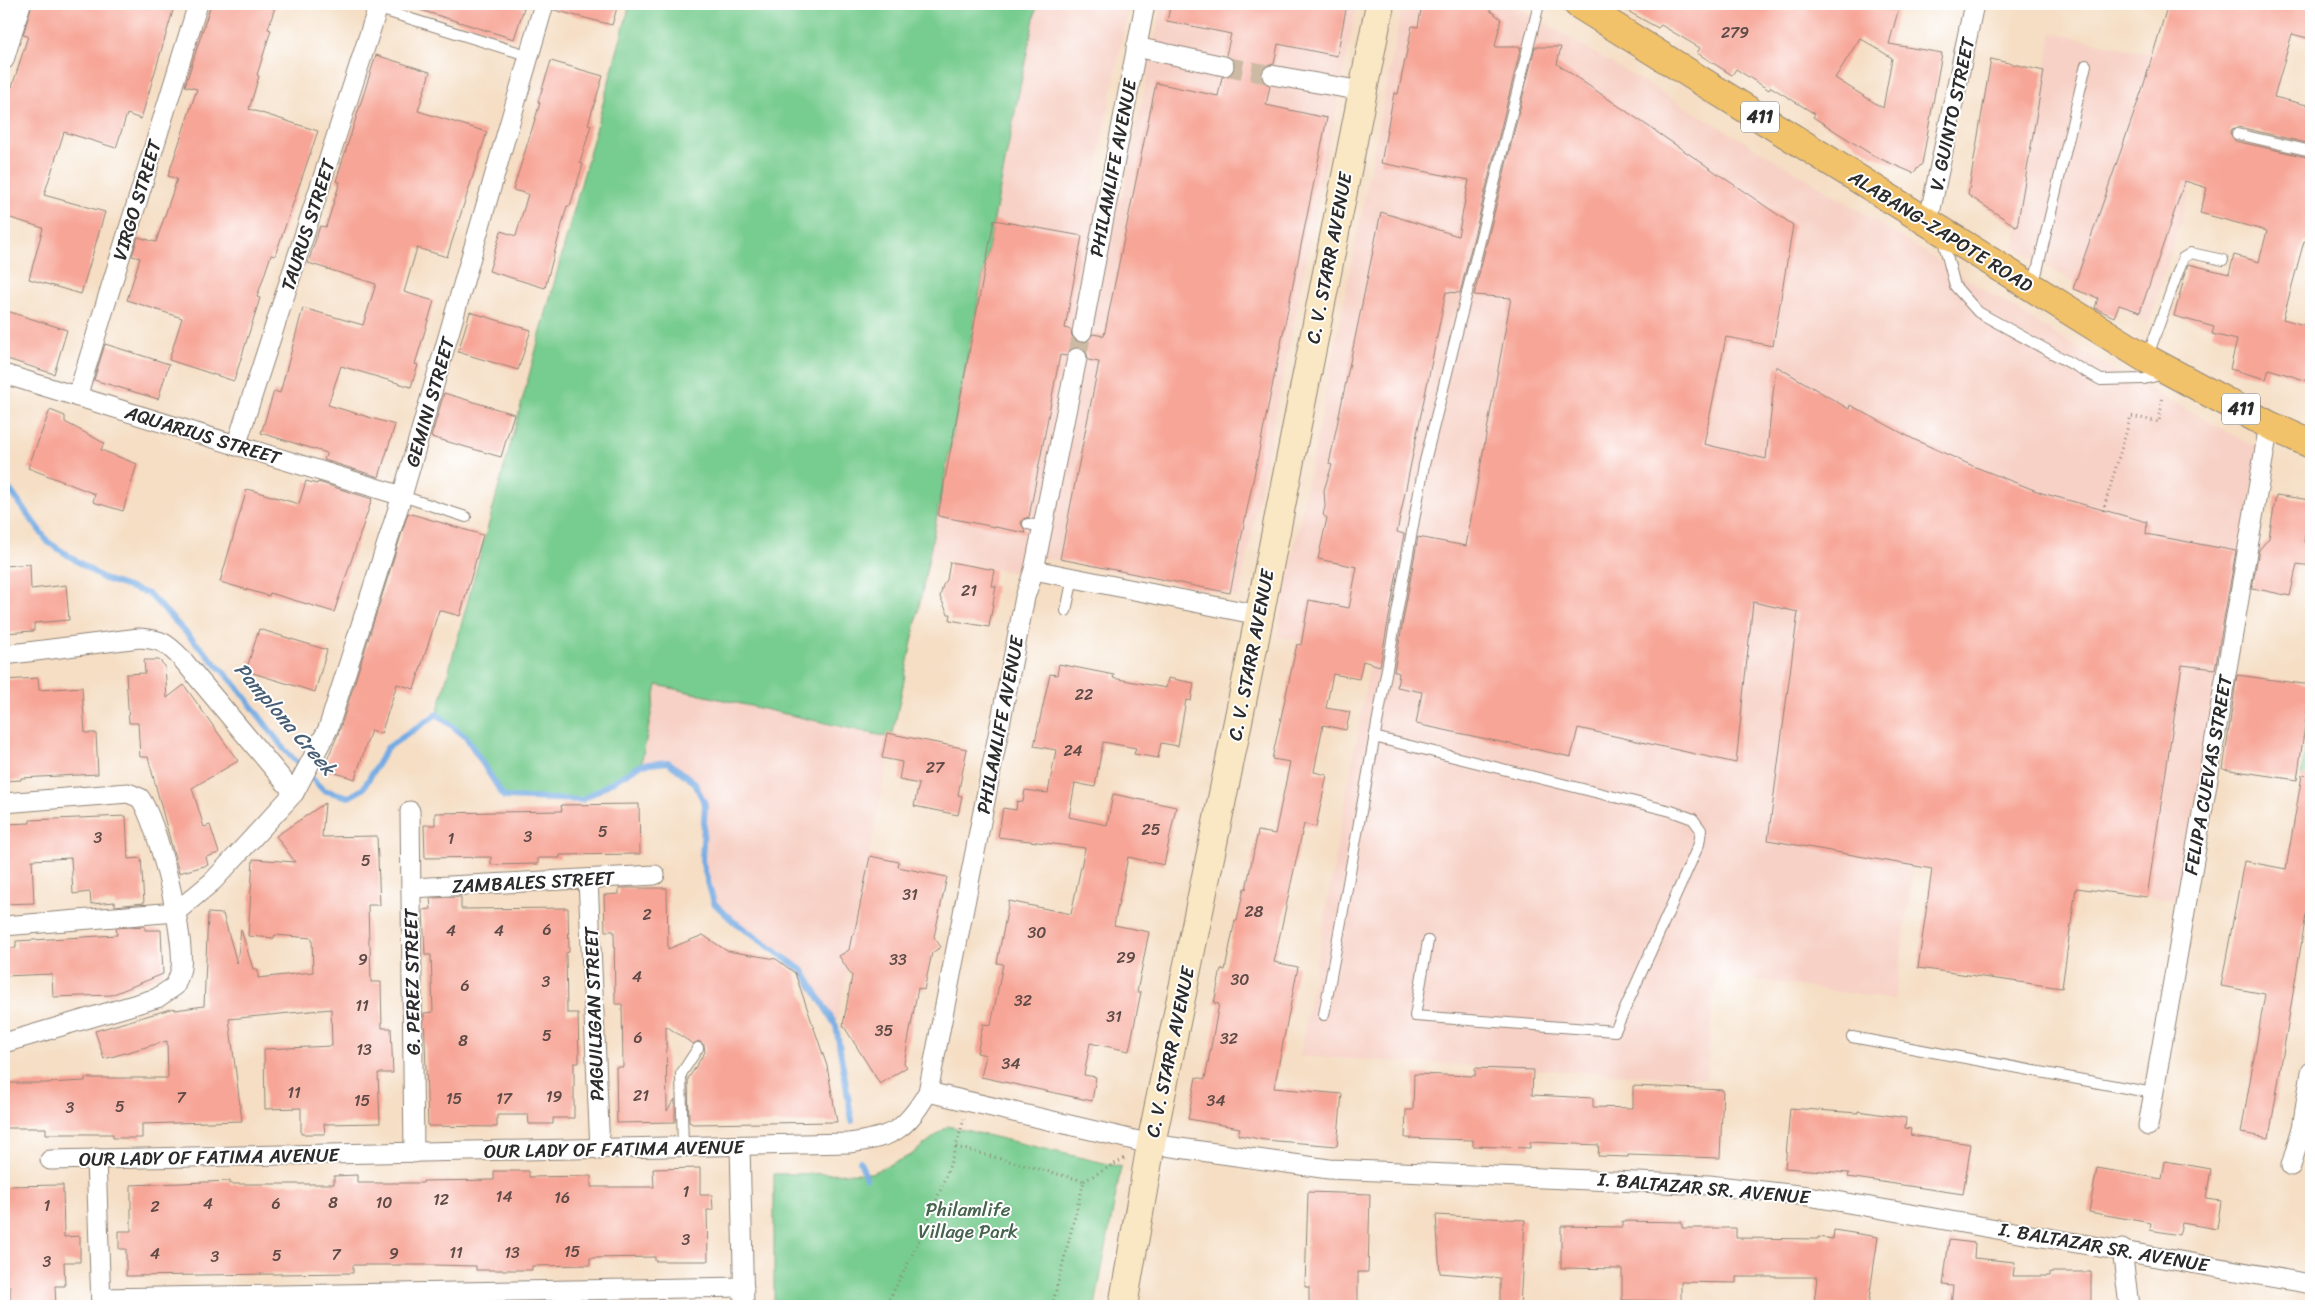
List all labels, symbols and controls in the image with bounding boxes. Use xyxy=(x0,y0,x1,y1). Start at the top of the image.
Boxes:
house number: 279 xyxy=(1721,18,1749,47)
street label: V. GUINTO STREET xyxy=(1920,34,1985,194)
street label: PHILAMLIFE AVENUE xyxy=(1080,75,1147,260)
road number: 411 xyxy=(1741,101,1779,132)
street label: VIRGO STREET xyxy=(103,134,171,264)
street label: TAURUS STREET xyxy=(271,153,345,295)
street label: ALABANG-ZAPOTE ROAD xyxy=(1841,160,2040,302)
street label: C. V. STARR AVENUE xyxy=(1296,168,1362,346)
street label: GEMINI STREET xyxy=(396,332,465,471)
road number: 411 xyxy=(2222,394,2260,424)
street label: AQUARIUS STREET xyxy=(120,395,286,475)
street label: C. V. STARR AVENUE xyxy=(1218,565,1284,743)
house number: 21 xyxy=(961,576,977,605)
street label: PHILAMLIFE AVENUE xyxy=(967,632,1034,817)
water label: Pamplona Creek xyxy=(225,654,346,785)
street label: FELIPA CUEVAS STREET xyxy=(2174,671,2242,878)
house number: 22 xyxy=(1075,680,1093,709)
house number: 24 xyxy=(1063,736,1083,765)
house number: 27 xyxy=(926,753,945,782)
house number: 25 xyxy=(1141,815,1161,844)
house number: 5 xyxy=(598,817,608,846)
house number: 3 xyxy=(524,822,533,851)
house number: 3 xyxy=(94,823,103,852)
house number: 1 xyxy=(448,824,455,853)
house number: 5 xyxy=(361,846,371,875)
street label: ZAMBALES STREET xyxy=(451,861,616,903)
house number: 31 xyxy=(902,880,918,909)
house number: 28 xyxy=(1245,897,1264,926)
house number: 2 xyxy=(642,900,652,929)
street label: G. PEREZ STREET xyxy=(394,908,430,1055)
house number: 6 xyxy=(542,915,552,944)
house number: 4 xyxy=(446,916,456,945)
house number: 4 xyxy=(494,916,504,945)
house number: 30 xyxy=(1028,918,1046,947)
street label: PAGUILIGAN STREET xyxy=(574,925,614,1101)
house number: 29 xyxy=(1116,943,1136,972)
house number: 9 xyxy=(358,945,368,974)
house number: 33 xyxy=(889,945,907,974)
house number: 4 xyxy=(632,962,642,991)
street label: C. V. STARR AVENUE xyxy=(1136,962,1205,1140)
house number: 30 xyxy=(1231,965,1249,994)
house number: 3 xyxy=(542,967,551,996)
house number: 6 xyxy=(460,971,470,1000)
house number: 32 xyxy=(1014,986,1032,1015)
house number: 11 xyxy=(355,991,369,1020)
house number: 31 xyxy=(1106,1002,1122,1031)
house number: 35 xyxy=(875,1016,894,1045)
house number: 5 xyxy=(542,1021,552,1050)
house number: 6 xyxy=(633,1023,643,1052)
house number: 32 xyxy=(1220,1024,1238,1053)
house number: 8 xyxy=(458,1026,468,1055)
house number: 13 xyxy=(356,1035,372,1064)
house number: 34 xyxy=(1002,1049,1020,1078)
house number: 11 xyxy=(287,1078,301,1107)
house number: 21 xyxy=(633,1081,649,1110)
house number: 19 xyxy=(546,1082,563,1111)
house number: 7 xyxy=(176,1083,186,1112)
house number: 15 xyxy=(446,1084,463,1113)
house number: 17 xyxy=(496,1084,513,1113)
house number: 15 xyxy=(354,1086,371,1115)
house number: 34 xyxy=(1207,1086,1225,1115)
house number: 5 xyxy=(115,1092,125,1121)
house number: 3 xyxy=(66,1093,75,1122)
street label: OUR LADY OF FATIMA AVENUE xyxy=(484,1130,746,1168)
street label: OUR LADY OF FATIMA AVENUE xyxy=(79,1138,341,1176)
street label: I. BALTAZAR SR. AVENUE xyxy=(1596,1162,1813,1214)
house number: 1 xyxy=(683,1177,690,1206)
house number: 14 xyxy=(496,1182,512,1211)
house number: 16 xyxy=(554,1183,570,1212)
house number: 12 xyxy=(433,1185,449,1214)
house number: 8 xyxy=(328,1188,338,1217)
house number: 10 xyxy=(376,1188,392,1217)
house number: 4 xyxy=(203,1189,213,1218)
house number: 6 xyxy=(271,1189,281,1218)
house number: 1 xyxy=(44,1191,51,1220)
house number: 2 xyxy=(150,1192,160,1221)
park label: Philamlife Village Park xyxy=(918,1193,1018,1248)
street label: I. BALTAZAR SR. AVENUE xyxy=(1996,1212,2213,1282)
house number: 3 xyxy=(682,1225,691,1254)
house number: 15 xyxy=(564,1237,581,1266)
house number: 11 xyxy=(449,1238,463,1267)
house number: 13 xyxy=(504,1238,520,1267)
house number: 4 xyxy=(150,1239,160,1268)
house number: 9 xyxy=(389,1239,399,1268)
house number: 7 xyxy=(331,1240,341,1269)
house number: 5 xyxy=(272,1241,282,1270)
house number: 3 xyxy=(211,1242,220,1271)
house number: 3 xyxy=(43,1247,52,1276)

